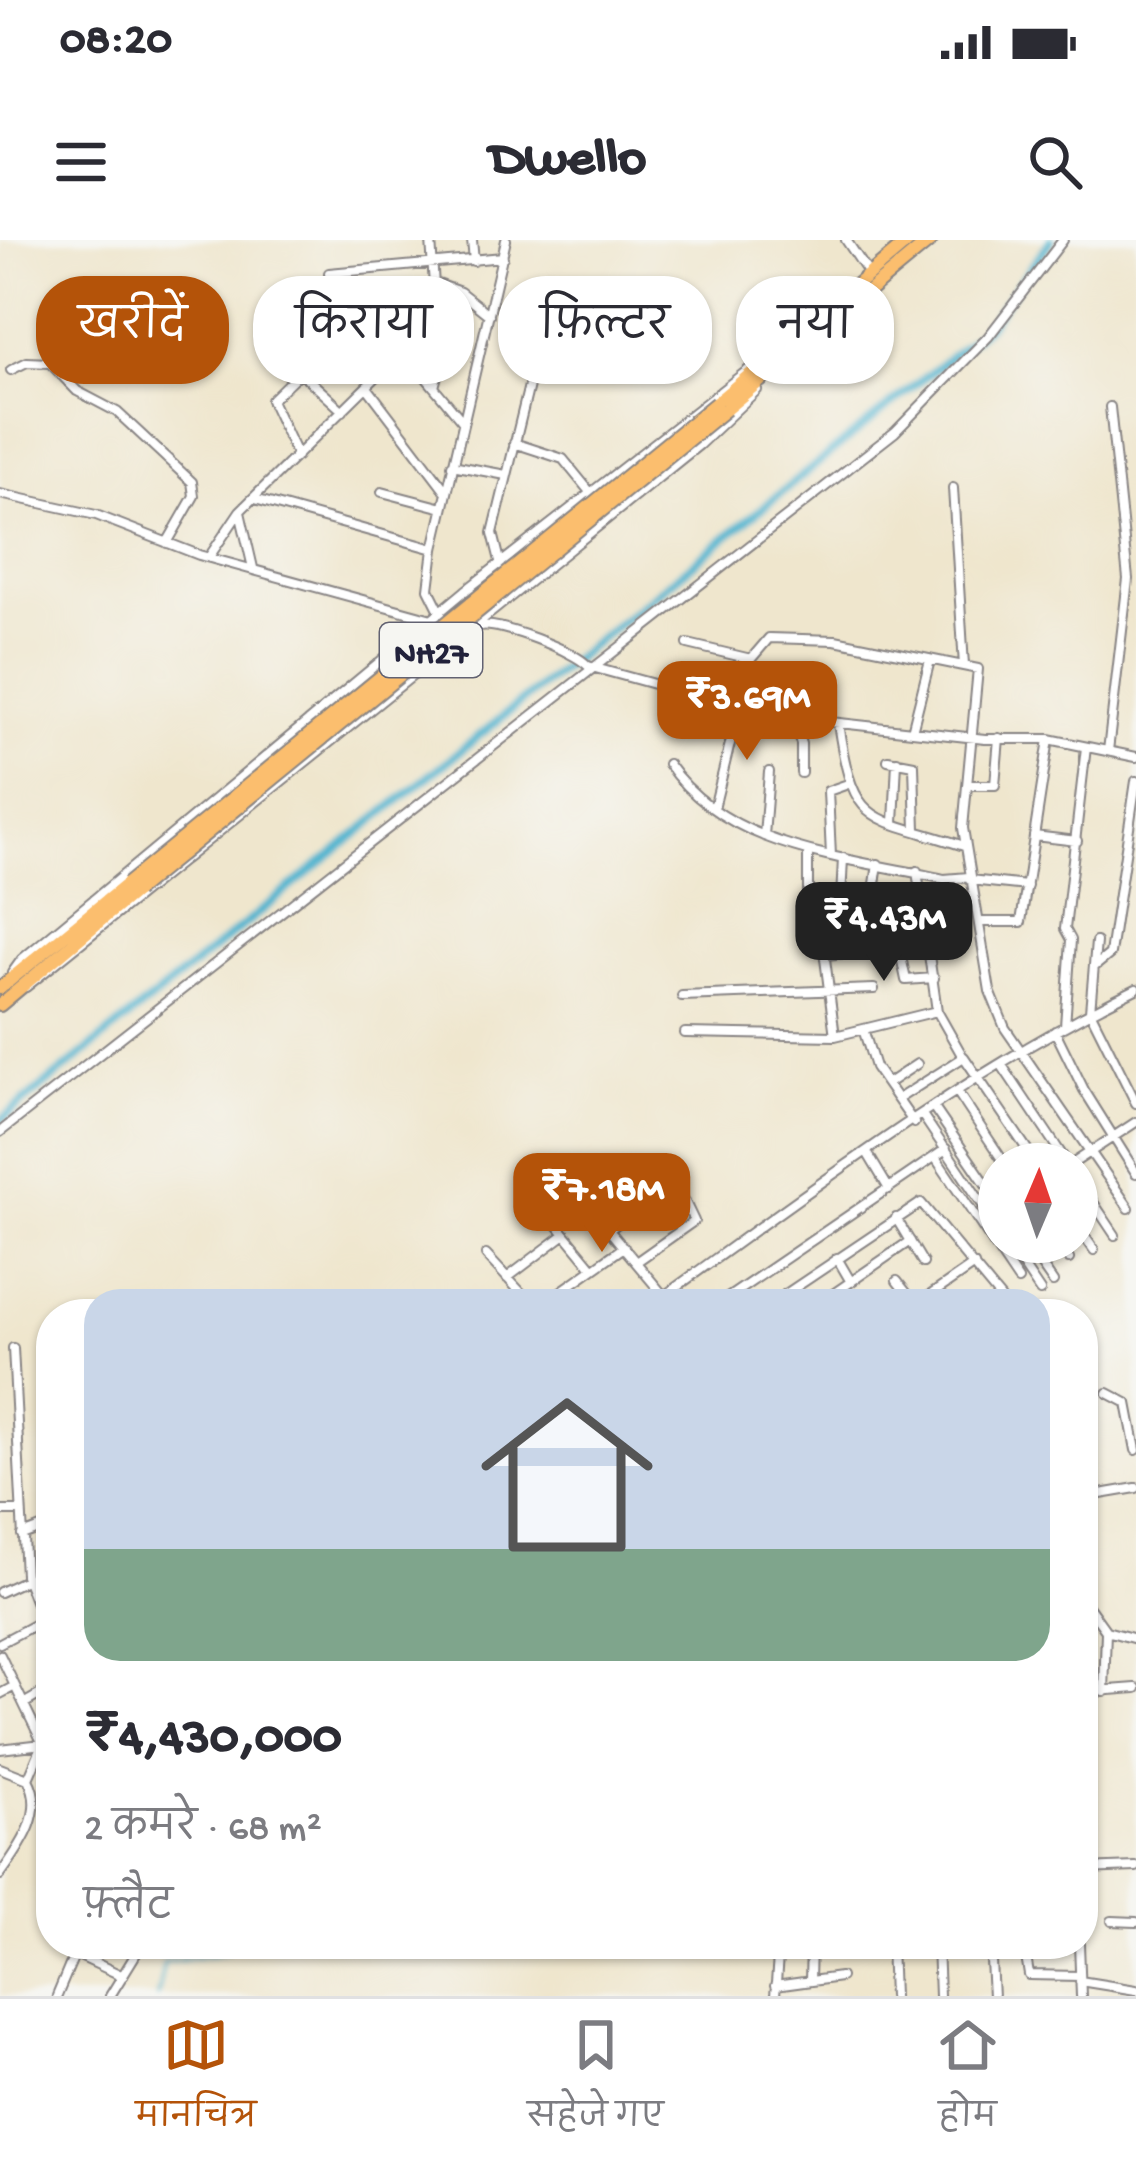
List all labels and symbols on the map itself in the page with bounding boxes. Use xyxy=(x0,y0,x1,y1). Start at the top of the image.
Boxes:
road number: NH27 xyxy=(380,623,482,677)
pin: ₹3.69M xyxy=(649,661,845,763)
pin: ₹4.43M xyxy=(786,882,982,984)
north arrow xyxy=(978,1143,1098,1263)
pin: ₹7.18M xyxy=(504,1153,700,1255)

